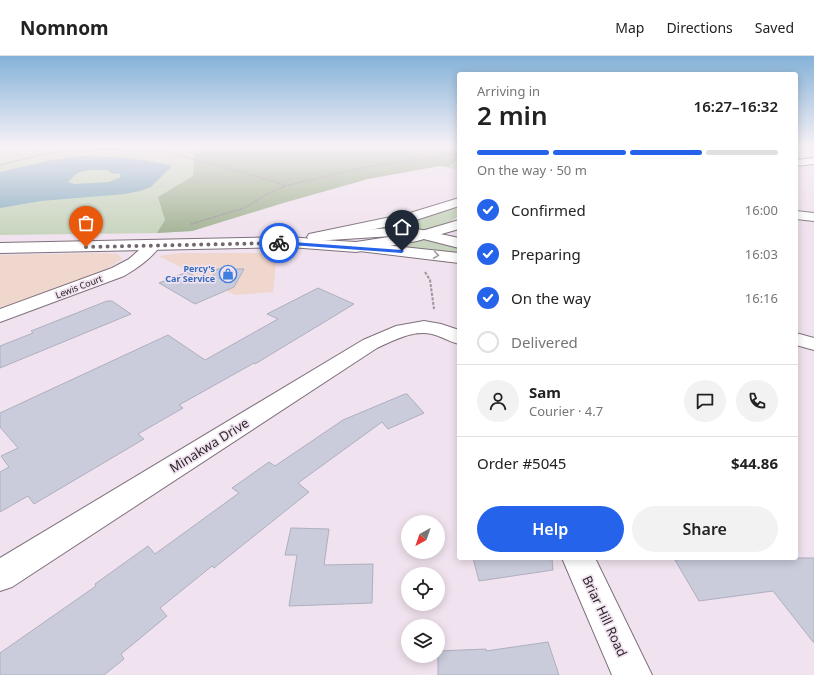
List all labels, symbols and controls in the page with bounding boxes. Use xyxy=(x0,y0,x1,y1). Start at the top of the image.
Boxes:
text: Nomnom xyxy=(20,15,109,41)
text: Map xyxy=(615,18,644,37)
text: Directions xyxy=(666,18,733,37)
text: Saved xyxy=(755,18,794,37)
text: Arriving in xyxy=(477,82,540,100)
text: 16:27–16:32 xyxy=(694,96,778,116)
text: 2 min xyxy=(477,97,548,133)
text: On the way · 50 m xyxy=(477,161,587,179)
icon: check xyxy=(477,199,499,221)
text: Confirmed xyxy=(511,200,586,220)
text: 16:00 xyxy=(745,201,778,219)
pin xyxy=(69,206,103,247)
pin xyxy=(385,210,419,251)
icon: bag xyxy=(75,212,97,234)
icon: home xyxy=(391,216,413,238)
courier xyxy=(259,223,299,263)
icon: bike xyxy=(268,232,290,254)
icon: check xyxy=(477,243,499,265)
text: Preparing xyxy=(511,244,581,264)
text: 16:03 xyxy=(745,245,778,263)
one-way arrow xyxy=(433,250,439,259)
place label: Percy's Car Service xyxy=(165,262,215,285)
shop icon: Percy's Car Service xyxy=(218,264,238,284)
street label: Lewis Court xyxy=(53,271,105,301)
icon: check xyxy=(477,287,499,309)
text: On the way xyxy=(511,288,591,308)
text: 16:16 xyxy=(745,289,778,307)
text: Delivered xyxy=(511,332,578,352)
button: person xyxy=(477,380,519,422)
button: chat xyxy=(684,380,726,422)
button: phone xyxy=(736,380,778,422)
text: Sam xyxy=(529,382,561,402)
text: Courier · 4.7 xyxy=(529,402,603,420)
street label: Minakwa Drive xyxy=(166,413,252,477)
text: Order #5045 xyxy=(477,453,566,473)
text: $44.86 xyxy=(731,453,778,473)
button: Help xyxy=(477,506,624,552)
button: Share xyxy=(632,506,778,552)
north arrow xyxy=(401,515,445,559)
map controls xyxy=(401,515,445,663)
button: locate xyxy=(401,567,445,611)
street label: Briar Hill Road xyxy=(578,573,632,659)
button: layers xyxy=(401,619,445,663)

